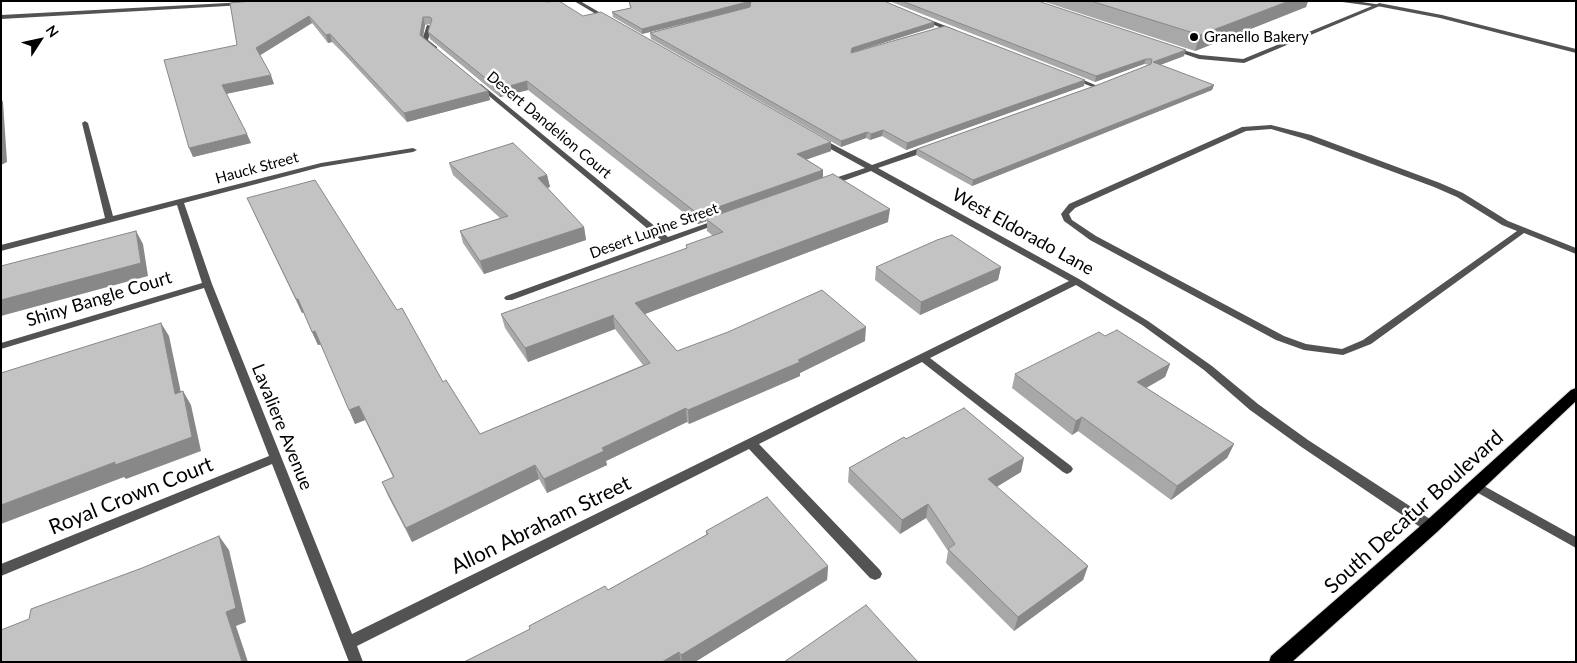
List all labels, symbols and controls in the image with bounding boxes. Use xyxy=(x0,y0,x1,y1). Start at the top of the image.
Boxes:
north arrow xyxy=(15,15,65,65)
text: N xyxy=(43,22,63,40)
place label: Granello Bakery xyxy=(1204,28,1309,46)
marker: Granello Bakery xyxy=(1188,31,1200,43)
street label: Desert Dandelion Court xyxy=(483,68,615,182)
street label: Hauck Street xyxy=(214,148,300,188)
street label: West Eldorado Lane xyxy=(948,184,1098,280)
street label: Desert Lupine Street xyxy=(587,199,721,263)
street label: Shiny Bangle Court xyxy=(24,267,174,331)
street label: Lavaliere Avenue xyxy=(247,361,317,493)
street label: South Decatur Boulevard xyxy=(1319,425,1509,599)
street label: Royal Crown Court xyxy=(45,452,217,540)
street label: Allon Abraham Street xyxy=(447,470,635,580)

